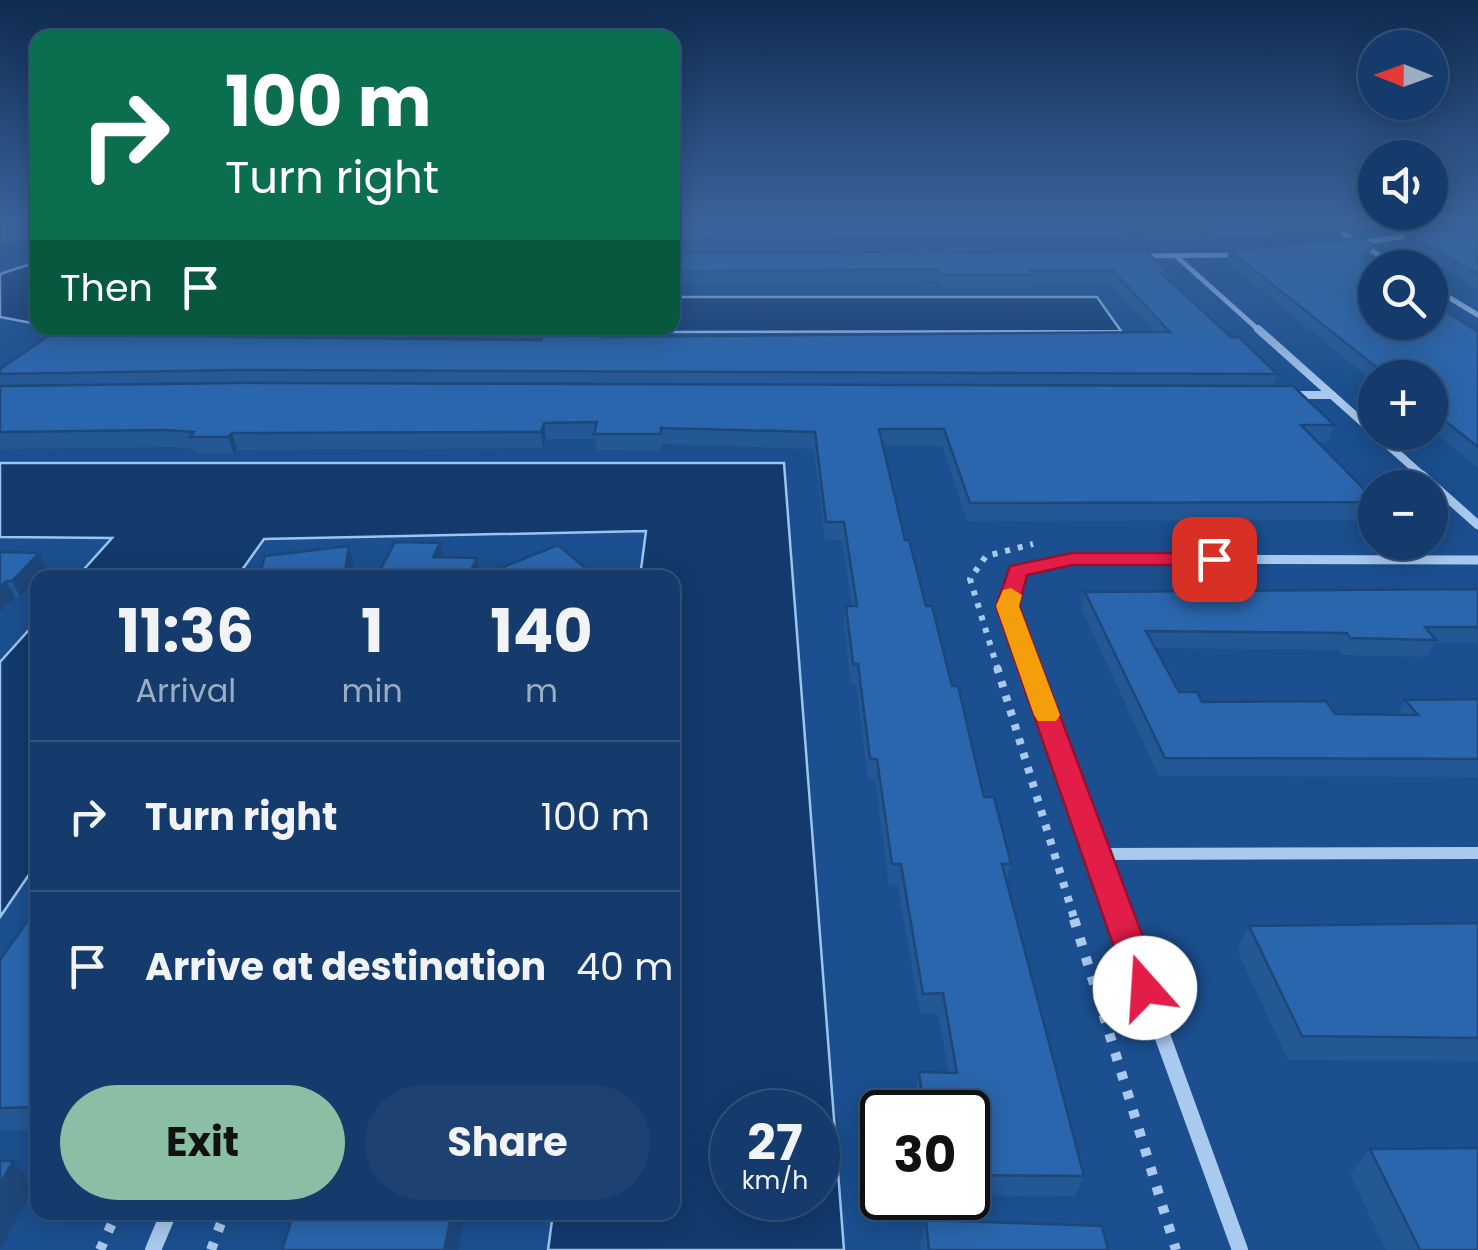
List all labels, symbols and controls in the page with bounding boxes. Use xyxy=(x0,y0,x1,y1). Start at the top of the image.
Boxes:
north arrow xyxy=(1358,30,1448,120)
map controls xyxy=(1358,30,1448,560)
text: 100 m xyxy=(225,52,432,151)
icon: right xyxy=(60,70,190,200)
button: sound xyxy=(1358,140,1448,230)
text: Turn right xyxy=(225,146,439,209)
button: search xyxy=(1358,250,1448,340)
icon: arrive xyxy=(173,260,228,315)
text: Then xyxy=(60,261,153,314)
button: + xyxy=(1358,360,1448,450)
button: − xyxy=(1358,470,1448,560)
pin xyxy=(1172,517,1257,602)
icon: arrive xyxy=(1187,532,1242,587)
text: 11:36 xyxy=(117,589,254,673)
text: 1 xyxy=(361,589,383,673)
text: 140 xyxy=(490,589,593,673)
text: Arrival xyxy=(135,668,236,713)
text: min xyxy=(342,668,403,713)
text: m xyxy=(525,668,558,713)
icon: right xyxy=(60,789,115,844)
text: Turn right xyxy=(145,790,337,843)
text: 100 m xyxy=(541,790,650,843)
position arrow xyxy=(1093,936,1197,1040)
icon: arrive xyxy=(60,939,115,994)
text: Arrive at destination xyxy=(145,940,546,993)
text: 40 m xyxy=(576,940,673,993)
button: Exit xyxy=(60,1085,345,1200)
button: Share xyxy=(365,1085,650,1200)
speed limit sign: 30 xyxy=(860,1090,990,1220)
text: 27 xyxy=(747,1107,803,1178)
text: km/h xyxy=(742,1163,808,1198)

